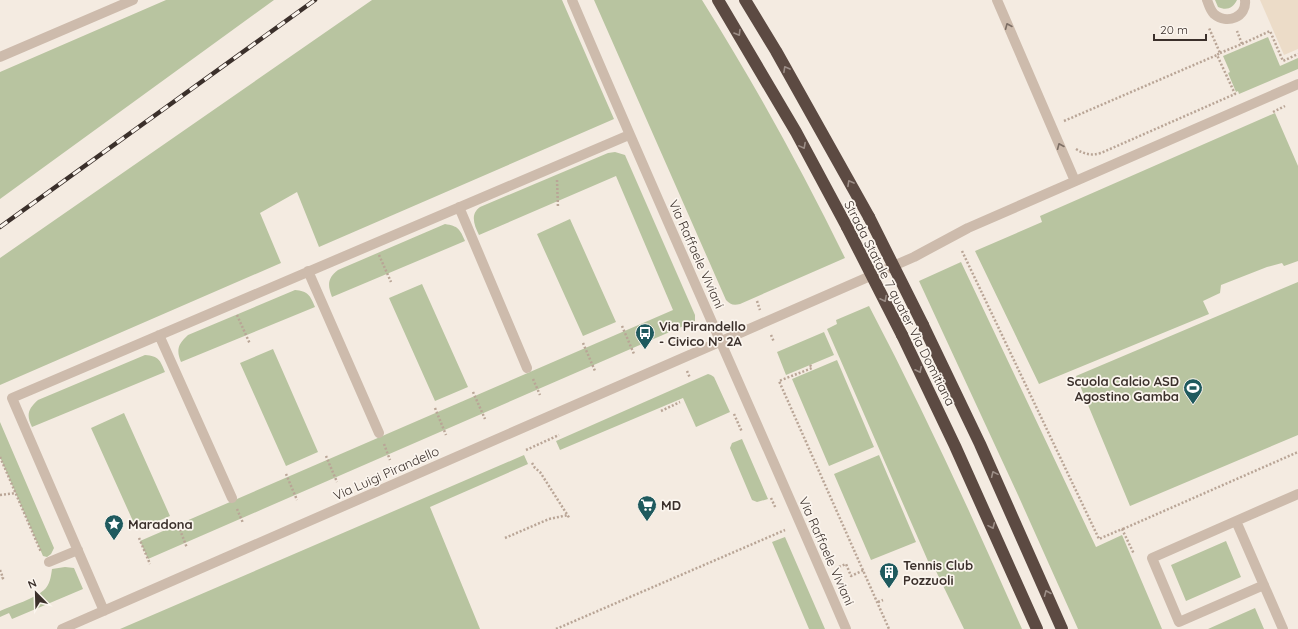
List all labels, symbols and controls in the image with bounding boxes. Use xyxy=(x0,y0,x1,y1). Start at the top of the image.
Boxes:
scale bar xyxy=(1154,16,1206,42)
text: 20 m xyxy=(1160,22,1188,37)
one-way arrow xyxy=(1005,23,1013,31)
one-way arrow xyxy=(733,29,740,36)
one-way arrow xyxy=(784,66,791,73)
one-way arrow xyxy=(799,142,806,149)
one-way arrow xyxy=(1057,142,1065,150)
one-way arrow xyxy=(848,179,855,187)
street label: Via Raffaele Viviani xyxy=(666,197,728,311)
street label: Strada Statale 7 quater Via Domitiana xyxy=(841,198,959,408)
one-way arrow xyxy=(879,295,886,303)
place label: Via Pirandello - Civico N° 2A xyxy=(659,318,746,349)
bus stop icon: Via Pirandello - Civico N° 2A xyxy=(634,322,656,350)
one-way arrow xyxy=(914,366,922,374)
place label: Scuola Calcio ASD Agostino Gamba xyxy=(1067,373,1179,404)
sports icon: Scuola Calcio ASD Agostino Gamba xyxy=(1182,377,1204,405)
street label: Via Luigi Pirandello xyxy=(331,442,441,504)
one-way arrow xyxy=(991,471,999,479)
supermarket icon: MD xyxy=(636,494,658,522)
street label: Via Raffaele Viviani xyxy=(796,494,858,608)
place label: MD xyxy=(661,497,681,513)
place icon: Maradona xyxy=(103,513,125,541)
place label: Maradona xyxy=(128,516,193,532)
one-way arrow xyxy=(987,522,995,530)
place label: Tennis Club Pozzuoli xyxy=(903,557,973,588)
building icon: Tennis Club Pozzuoli xyxy=(878,561,900,589)
north arrow xyxy=(16,573,56,613)
text: N xyxy=(26,576,39,592)
one-way arrow xyxy=(1043,590,1051,597)

